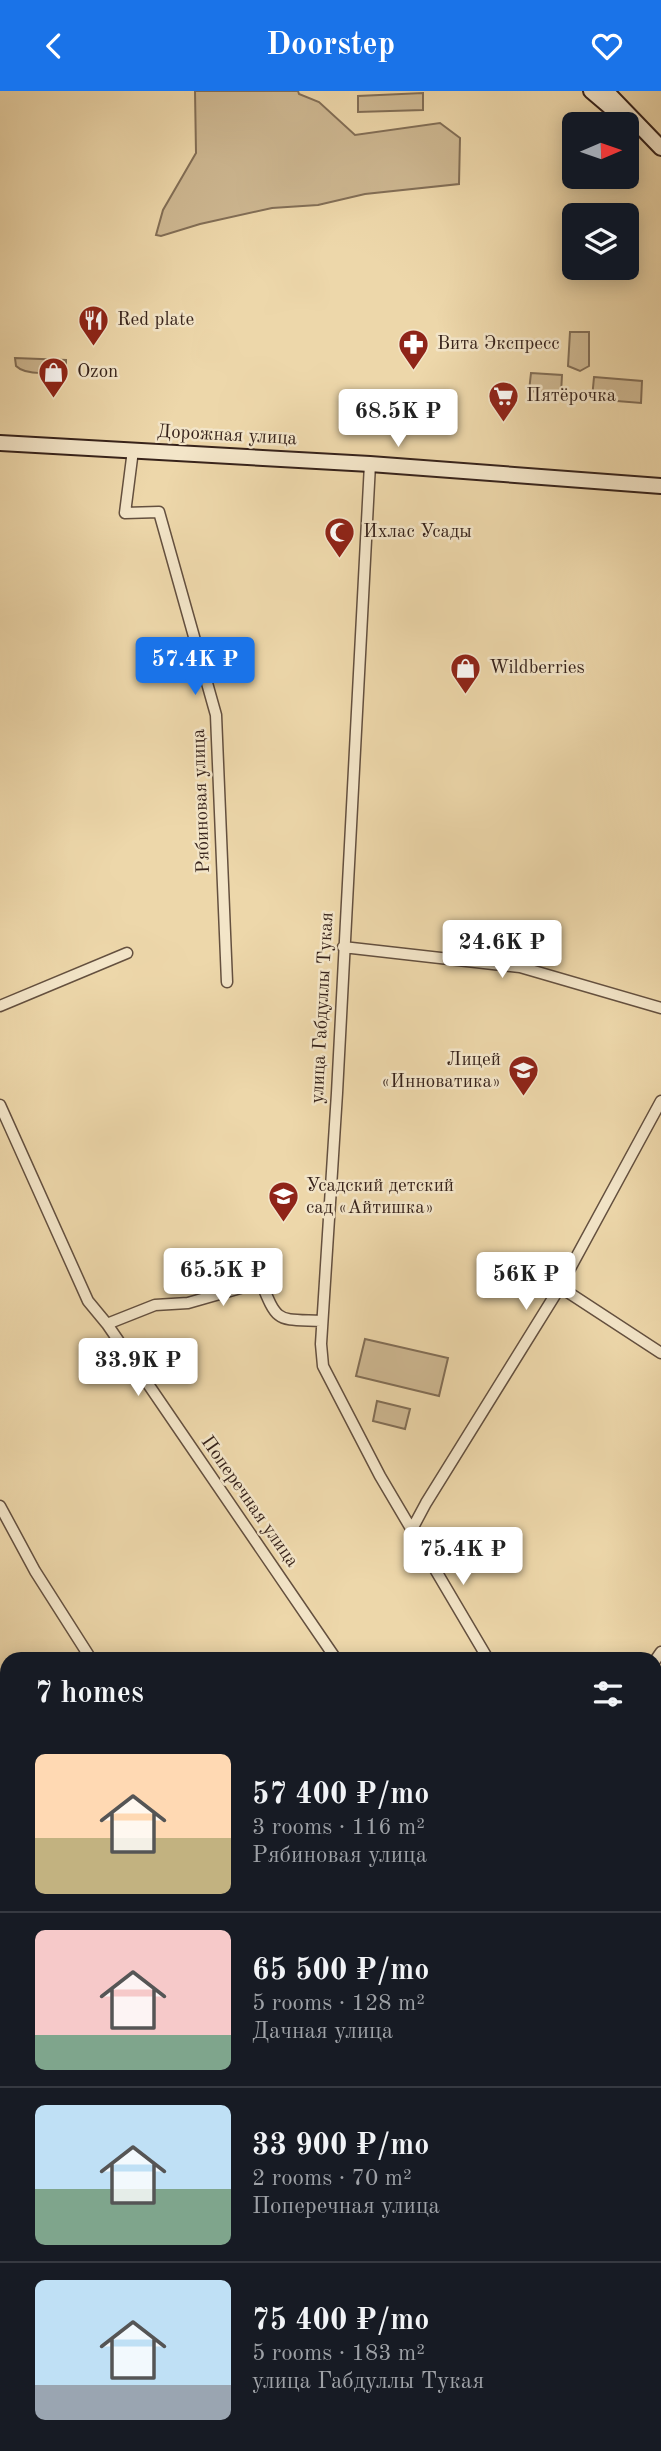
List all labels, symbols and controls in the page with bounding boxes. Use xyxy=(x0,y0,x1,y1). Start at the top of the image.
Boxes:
icon: back xyxy=(35,27,73,65)
icon: heart xyxy=(588,27,626,65)
text: Doorstep xyxy=(266,30,395,62)
north arrow xyxy=(562,112,639,189)
map controls xyxy=(562,112,639,280)
button: layers xyxy=(562,203,639,280)
restaurant icon: Red plate xyxy=(77,303,111,347)
place label: Red plate xyxy=(117,311,194,330)
pharmacy icon: Вита Экспресс xyxy=(397,327,431,371)
place label: Вита Экспресс xyxy=(437,335,560,354)
shop icon: Ozon xyxy=(37,355,71,399)
place label: Ozon xyxy=(77,363,118,382)
supermarket icon: Пятёрочка xyxy=(486,379,520,423)
place label: Пятёрочка xyxy=(526,387,617,406)
pin: 68.5K ₽ xyxy=(333,389,463,449)
text: 68.5K ₽ xyxy=(355,400,441,423)
street label: Дорожная улица xyxy=(157,423,298,449)
mosque icon: Ихлас Усады xyxy=(323,515,357,559)
place label: Ихлас Усады xyxy=(363,523,472,542)
pin: 57.4K ₽ xyxy=(130,637,260,697)
text: 57.4K ₽ xyxy=(152,648,238,671)
shop icon: Wildberries xyxy=(449,651,483,695)
place label: Wildberries xyxy=(489,659,585,678)
street label: Рябиновая улица xyxy=(190,728,214,874)
street label: улица Габдуллы Тукая xyxy=(308,912,338,1104)
pin: 24.6K ₽ xyxy=(437,921,567,980)
text: 24.6K ₽ xyxy=(459,931,545,954)
place label: Лицей «Инноватика» xyxy=(381,1051,501,1092)
school or university icon: Лицей «Инноватика» xyxy=(507,1054,541,1098)
place label: Усадский детский сад «Айтишка» xyxy=(306,1177,454,1218)
school or university icon: Усадский детский сад «Айтишка» xyxy=(266,1180,300,1224)
pin: 65.5K ₽ xyxy=(158,1249,288,1308)
pin: 56K ₽ xyxy=(477,1253,575,1312)
text: 65.5K ₽ xyxy=(180,1259,266,1282)
text: 56K ₽ xyxy=(493,1263,559,1286)
pin: 33.9K ₽ xyxy=(73,1339,203,1398)
text: 33.9K ₽ xyxy=(95,1349,181,1372)
street label: Поперечная улица xyxy=(197,1433,302,1572)
pin: 75.4K ₽ xyxy=(398,1527,528,1587)
text: 75.4K ₽ xyxy=(420,1538,506,1561)
icon: filters xyxy=(589,1675,627,1713)
text: 7 homes xyxy=(35,1679,144,1709)
text: 57 400 ₽/mo xyxy=(252,1780,429,1810)
icon: home xyxy=(91,1782,175,1866)
text: 3 rooms · 116 m² xyxy=(252,1816,425,1839)
text: Рябиновая улица xyxy=(252,1844,427,1867)
text: 65 500 ₽/mo xyxy=(252,1956,429,1986)
icon: home xyxy=(91,1958,175,2042)
text: 5 rooms · 128 m² xyxy=(252,1992,425,2015)
text: Дачная улица xyxy=(252,2020,393,2043)
text: 33 900 ₽/mo xyxy=(252,2131,429,2161)
icon: home xyxy=(91,2133,175,2217)
text: 2 rooms · 70 m² xyxy=(252,2167,412,2190)
text: Поперечная улица xyxy=(252,2195,440,2218)
text: 75 400 ₽/mo xyxy=(252,2306,429,2336)
icon: home xyxy=(91,2308,175,2392)
text: 5 rooms · 183 m² xyxy=(252,2342,425,2365)
text: улица Габдуллы Тукая xyxy=(252,2370,484,2393)

